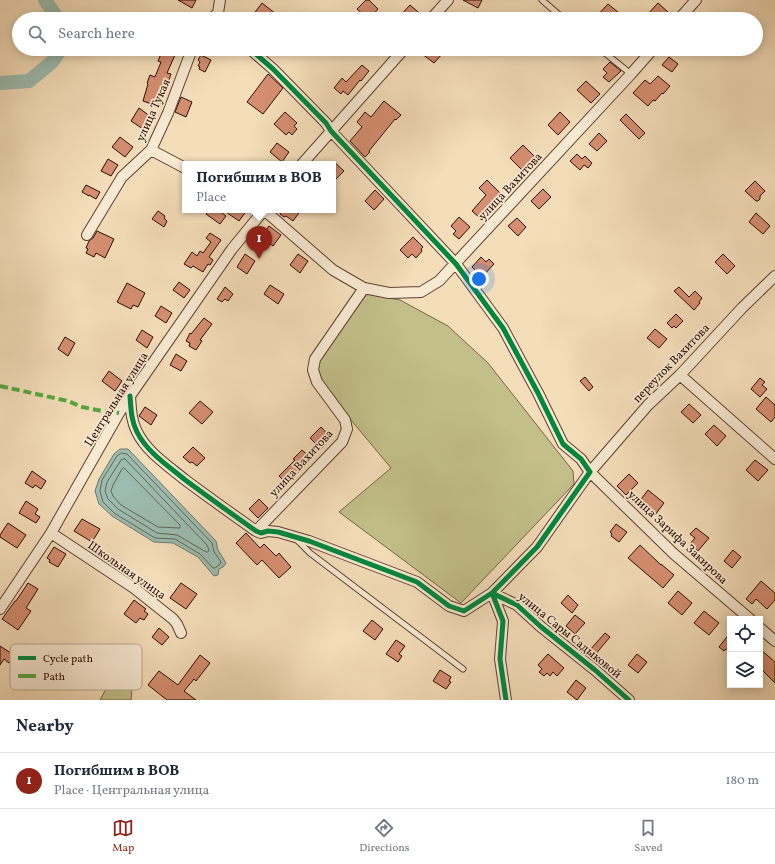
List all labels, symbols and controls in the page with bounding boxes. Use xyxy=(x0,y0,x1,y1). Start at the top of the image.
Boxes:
search box xyxy=(12,12,763,56)
icon: search xyxy=(26,23,48,45)
text: Search here xyxy=(58,24,135,45)
street label: улица Тукая xyxy=(133,77,175,144)
street label: улица Вахитова xyxy=(475,149,546,224)
popup xyxy=(182,161,336,213)
text: Погибшим в ВОВ xyxy=(196,168,322,189)
text: Place xyxy=(196,189,226,207)
pin: 1 xyxy=(246,226,272,259)
your location xyxy=(469,269,489,289)
street label: переулок Вахитова xyxy=(630,321,714,407)
street label: Центральная улица xyxy=(81,349,152,450)
street label: улица Вахитова xyxy=(266,426,337,501)
street label: улица Зарифа Закирова xyxy=(624,487,731,588)
street label: Школьная улица xyxy=(84,538,169,604)
street label: улица Сары Садыковой xyxy=(514,589,624,682)
map controls xyxy=(727,616,763,688)
button: locate xyxy=(727,616,763,652)
legend xyxy=(10,644,142,690)
text: Cycle path xyxy=(43,652,93,667)
button: layers xyxy=(727,652,763,688)
text: Path xyxy=(43,670,66,685)
text: Nearby xyxy=(16,715,74,738)
text: Погибшим в ВОВ xyxy=(54,761,179,782)
text: 1 xyxy=(26,772,32,790)
text: 180 m xyxy=(725,772,759,790)
text: Place · Центральная улица xyxy=(54,782,209,800)
tab: Map xyxy=(112,817,134,856)
tab: Directions xyxy=(359,817,410,856)
tab: Saved xyxy=(634,817,663,856)

